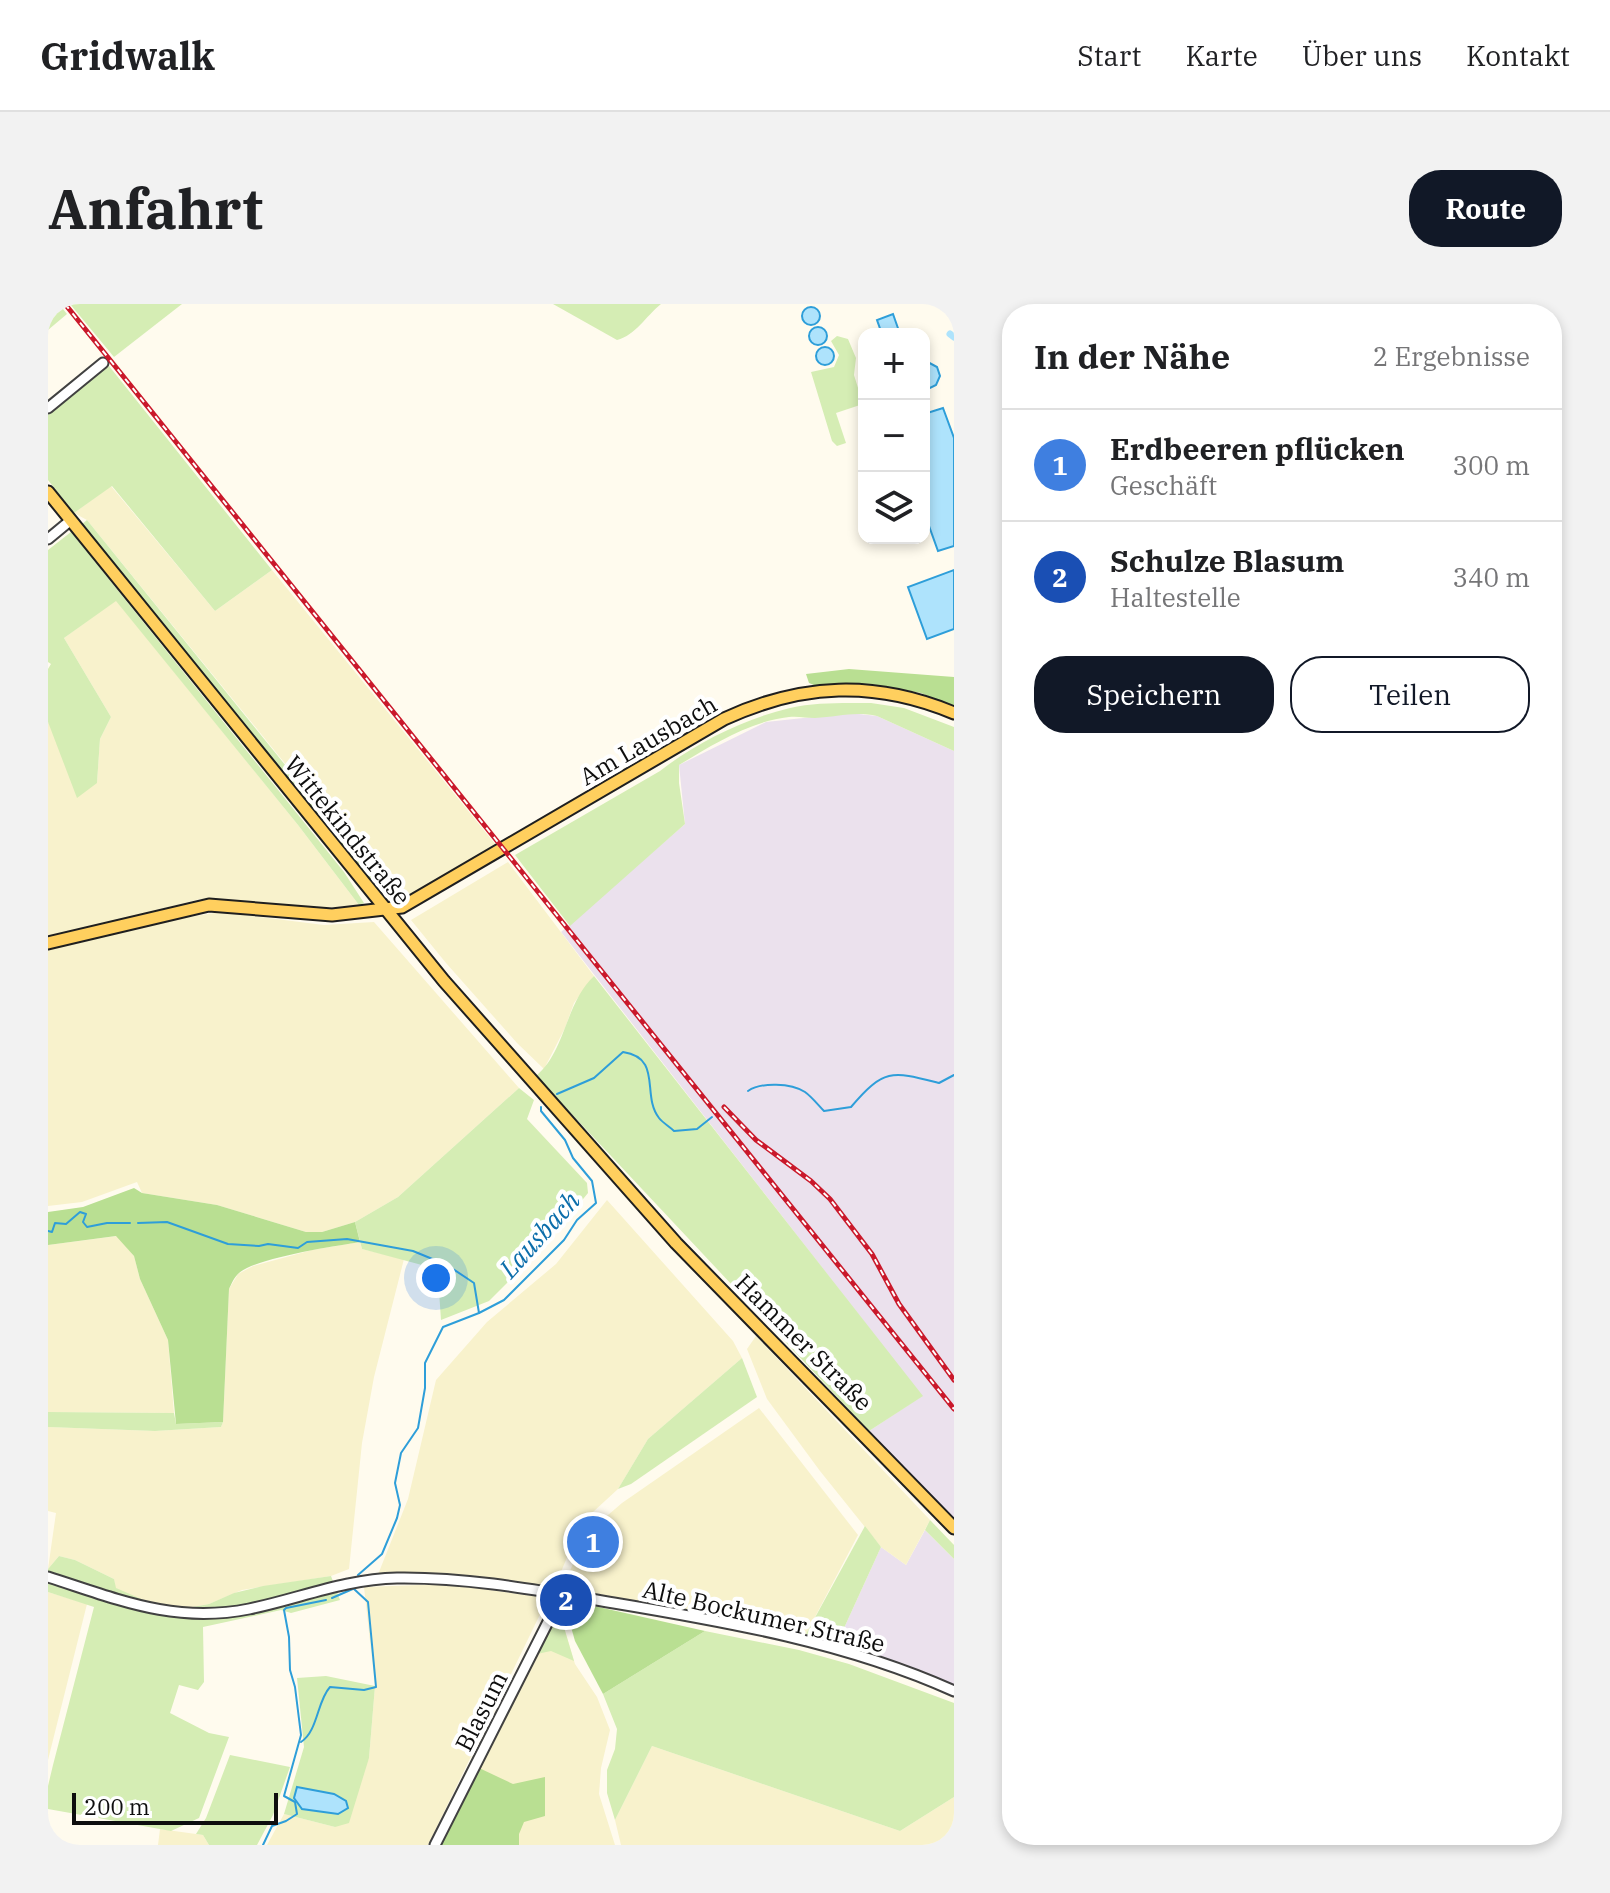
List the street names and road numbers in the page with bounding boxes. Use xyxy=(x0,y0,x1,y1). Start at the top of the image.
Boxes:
street label: Am Lausbach xyxy=(573,688,723,792)
street label: Wittekindstraße xyxy=(278,749,418,911)
street label: Hammer Straße xyxy=(729,1267,879,1417)
street label: Alte Bockumer Straße xyxy=(640,1573,888,1659)
street label: Blasum xyxy=(447,1665,515,1757)

